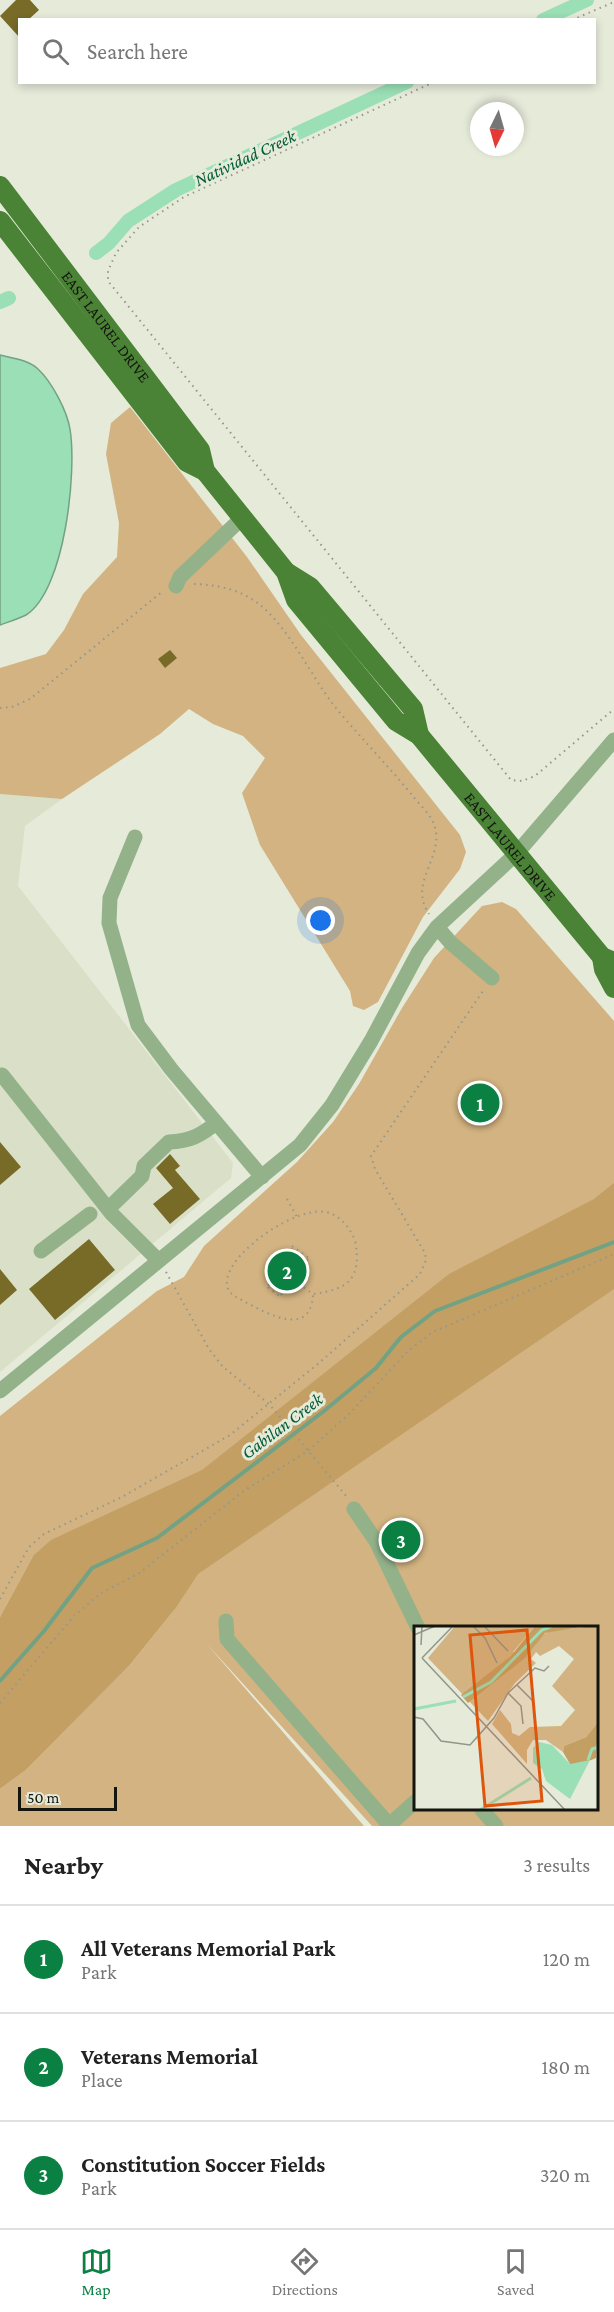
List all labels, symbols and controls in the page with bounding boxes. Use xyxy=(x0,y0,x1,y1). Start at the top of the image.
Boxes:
search box xyxy=(18,18,596,84)
icon: search xyxy=(39,35,72,68)
text: Search here xyxy=(87,39,188,64)
north arrow xyxy=(470,102,524,156)
water label: Natividad Creek xyxy=(191,125,300,190)
street label: EAST LAUREL DRIVE xyxy=(59,267,154,385)
street label: EAST LAUREL DRIVE xyxy=(461,789,560,904)
your location xyxy=(306,906,335,935)
pin: 1 xyxy=(460,1080,500,1126)
pin: 2 xyxy=(268,1248,306,1294)
water label: Gabilan Creek xyxy=(238,1388,327,1463)
pin: 3 xyxy=(382,1518,420,1562)
inset map xyxy=(414,1626,599,1811)
scale bar xyxy=(18,1784,117,1812)
text: 50 m xyxy=(27,1789,59,1806)
text: Nearby xyxy=(24,1851,103,1880)
text: 3 results xyxy=(523,1854,590,1876)
text: All Veterans Memorial Park xyxy=(81,1936,335,1961)
text: 1 xyxy=(40,1948,47,1970)
text: 120 m xyxy=(543,1948,590,1970)
text: Park xyxy=(81,1961,117,1983)
text: Veterans Memorial xyxy=(81,2044,258,2069)
text: 2 xyxy=(38,2056,49,2078)
text: 180 m xyxy=(541,2056,590,2078)
text: Place xyxy=(81,2069,123,2091)
text: Constitution Soccer Fields xyxy=(81,2152,325,2177)
text: 3 xyxy=(39,2164,48,2186)
text: 320 m xyxy=(540,2164,590,2186)
text: Park xyxy=(81,2177,117,2199)
tab: Map xyxy=(80,2245,113,2298)
tab: Directions xyxy=(272,2245,338,2298)
tab: Saved xyxy=(497,2245,534,2298)

